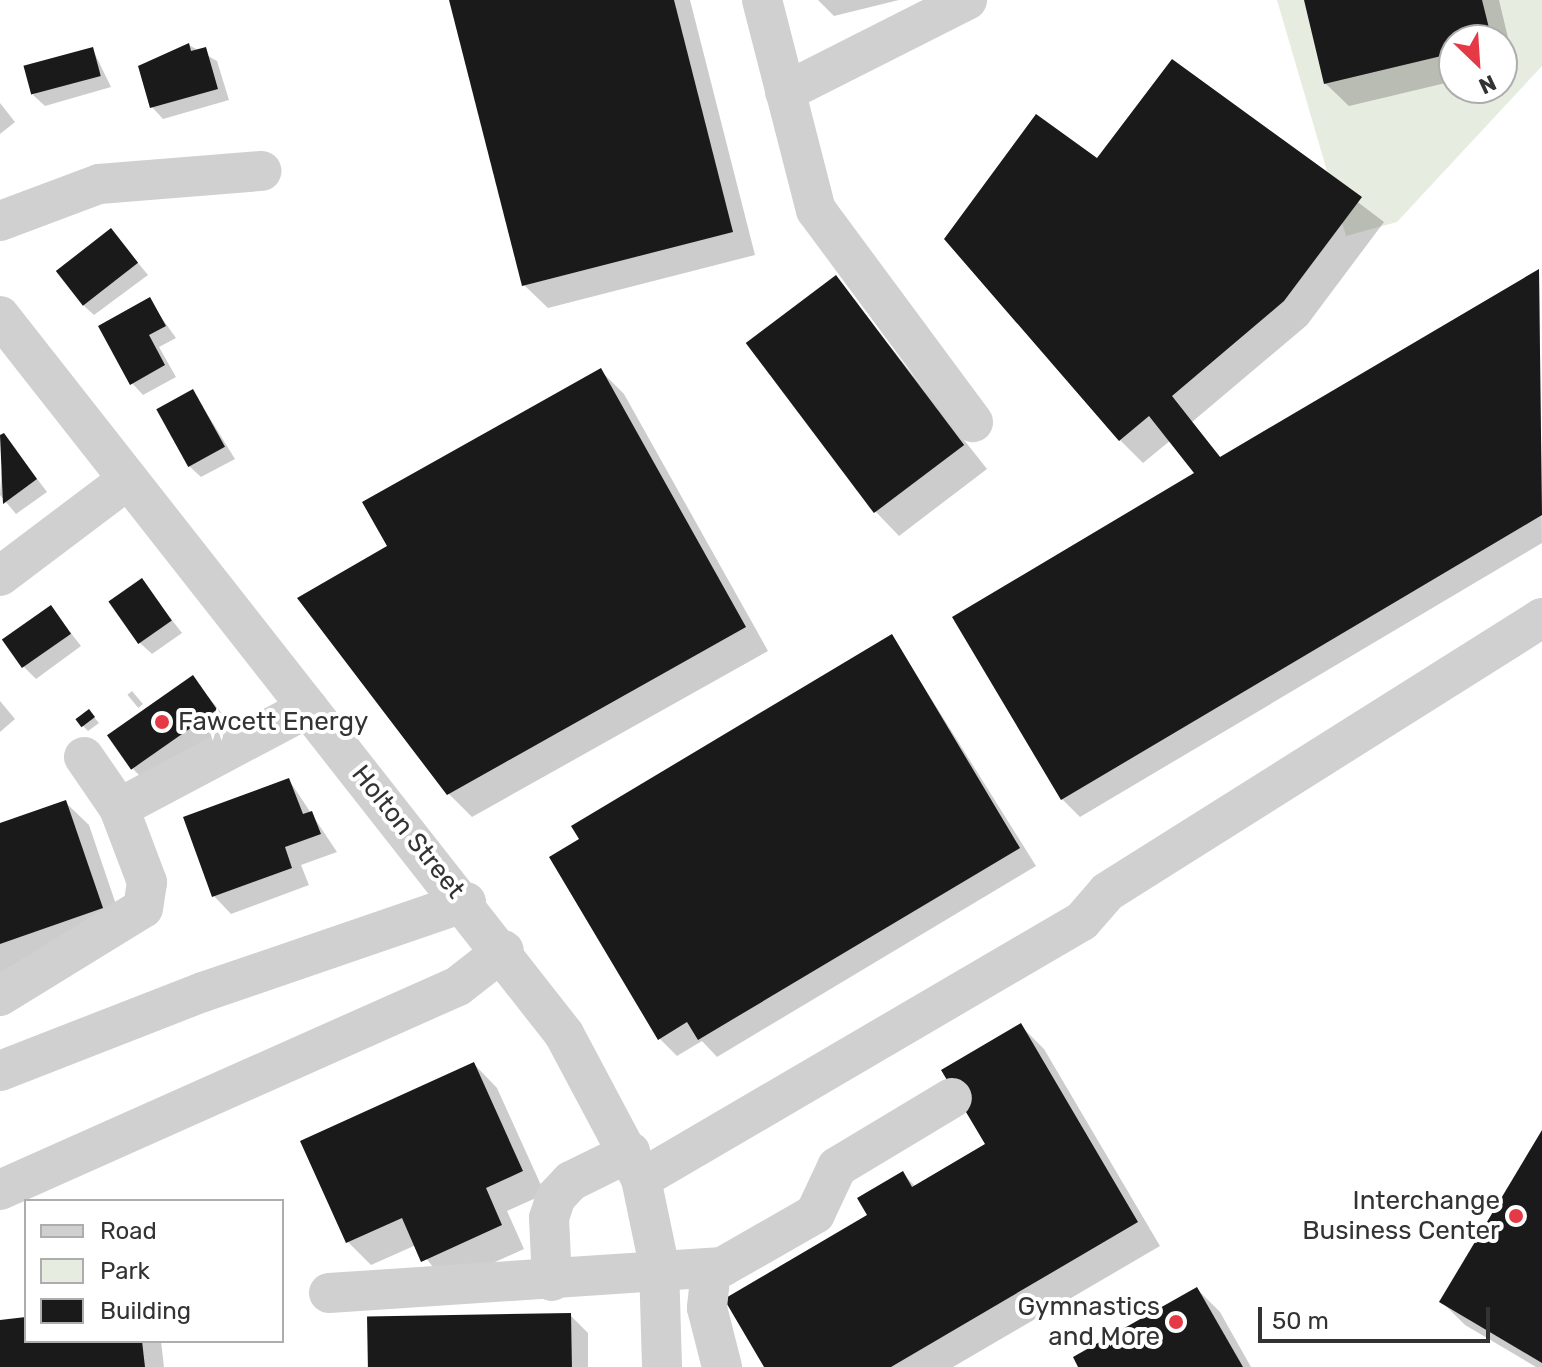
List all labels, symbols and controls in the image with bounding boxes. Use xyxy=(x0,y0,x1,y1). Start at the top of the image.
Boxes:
north arrow xyxy=(1438,24,1518,104)
text: N xyxy=(1475,69,1500,100)
place label: Fawcett Energy xyxy=(178,706,368,738)
marker: Fawcett Energy xyxy=(153,713,171,731)
street label: Holton Street xyxy=(345,759,471,905)
place label: Interchange Business Center xyxy=(1302,1185,1500,1246)
legend xyxy=(24,1199,284,1343)
marker: Interchange Business Center xyxy=(1507,1207,1525,1225)
text: Road xyxy=(100,1217,157,1245)
text: Park xyxy=(100,1257,150,1285)
place label: Gymnastics and More xyxy=(1017,1291,1160,1352)
scale bar xyxy=(1262,1291,1494,1341)
text: Building xyxy=(100,1297,191,1325)
text: 50 m xyxy=(1272,1307,1329,1335)
marker: Gymnastics and More xyxy=(1167,1313,1185,1331)

